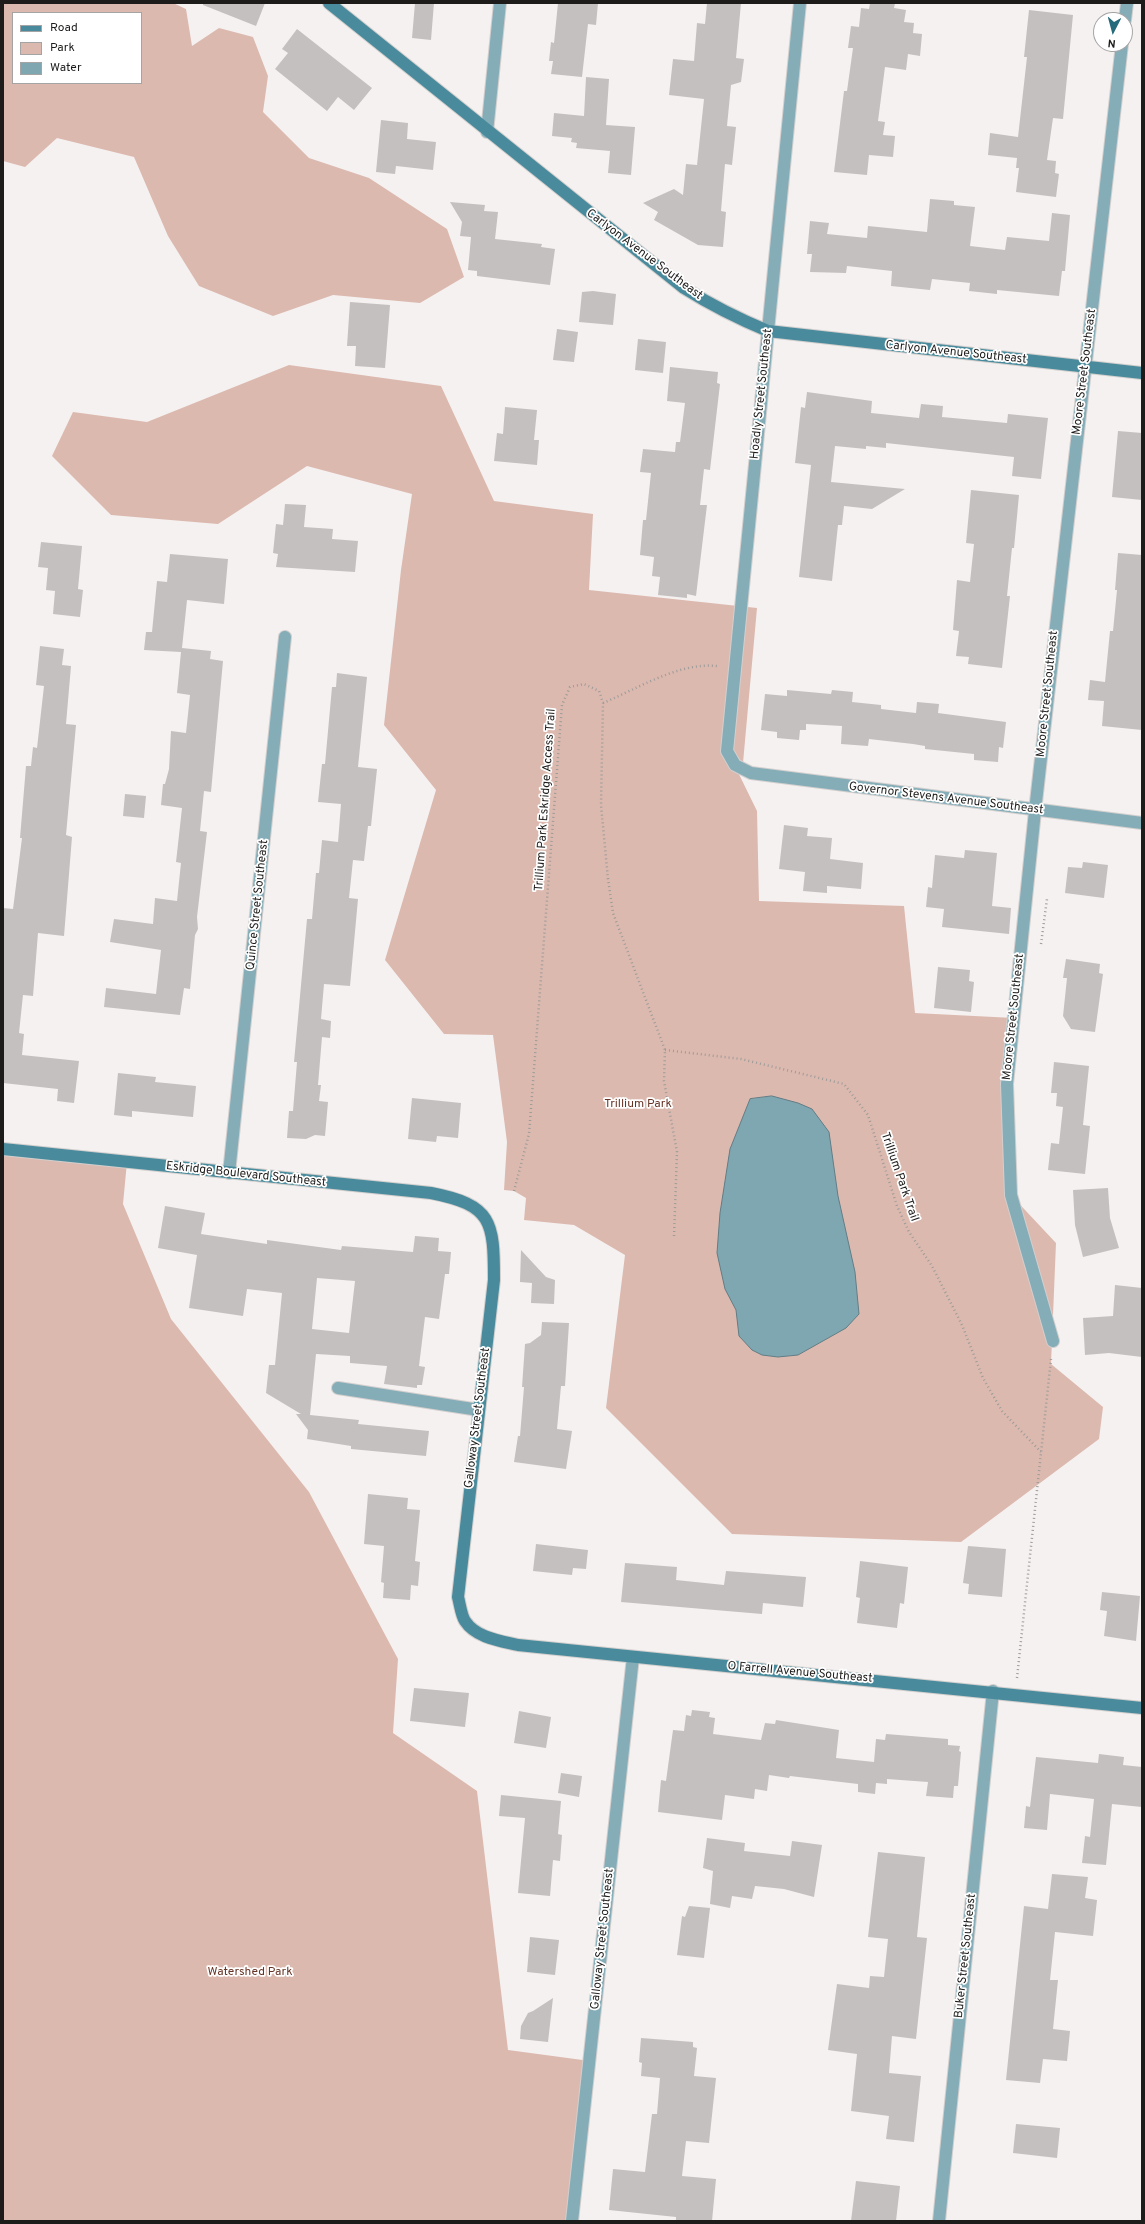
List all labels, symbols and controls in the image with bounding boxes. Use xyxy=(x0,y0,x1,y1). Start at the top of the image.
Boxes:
legend xyxy=(12,12,142,84)
north arrow xyxy=(1093,12,1133,52)
text: Road xyxy=(50,20,78,36)
text: N xyxy=(1107,36,1117,50)
text: Park xyxy=(50,40,75,56)
text: Water xyxy=(50,60,82,76)
street label: Carlyon Avenue Southeast xyxy=(583,207,705,303)
street label: Moore Street Southeast xyxy=(1070,308,1100,436)
street label: Hoadly Street Southeast xyxy=(748,328,776,460)
street label: Carlyon Avenue Southeast xyxy=(885,338,1027,368)
street label: Moore Street Southeast xyxy=(1034,630,1062,758)
street label: Trillium Park Eskridge Access Trail xyxy=(532,708,560,892)
street label: Governor Stevens Avenue Southeast xyxy=(848,780,1044,818)
street label: Quince Street Southeast xyxy=(244,839,272,971)
street label: Moore Street Southeast xyxy=(1000,953,1028,1081)
park label: Trillium Park xyxy=(604,1098,672,1112)
street label: Trillium Park Trail xyxy=(877,1131,921,1223)
street label: Eskridge Boulevard Southeast xyxy=(165,1159,327,1191)
street label: Galloway Street Southeast xyxy=(462,1347,494,1489)
street label: O Farrell Avenue Southeast xyxy=(727,1659,873,1687)
street label: Galloway Street Southeast xyxy=(588,1868,618,2010)
street label: Buker Street Southeast xyxy=(952,1893,980,2019)
park label: Watershed Park xyxy=(207,1966,293,1980)

